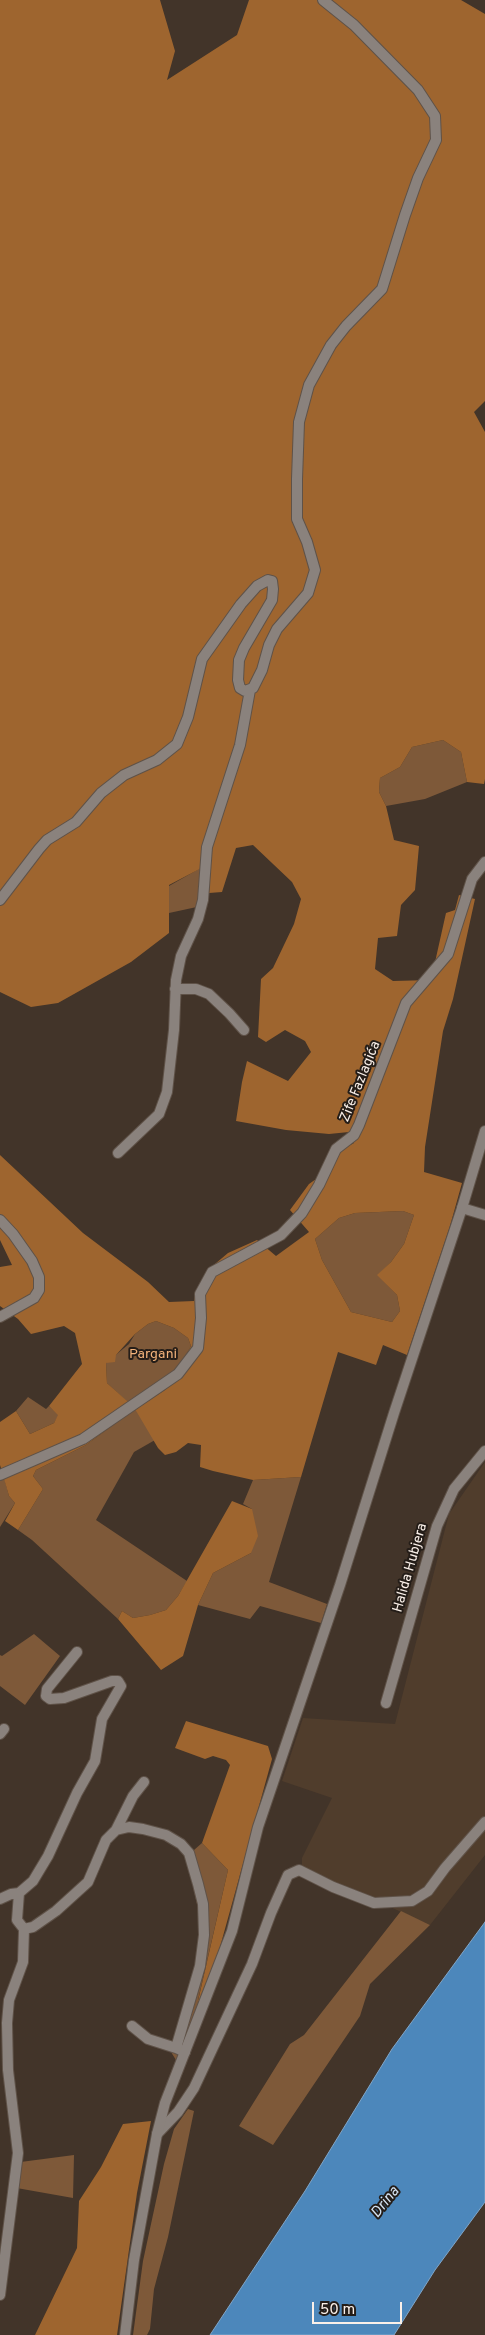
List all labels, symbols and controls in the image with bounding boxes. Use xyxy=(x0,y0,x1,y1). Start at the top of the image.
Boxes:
street label: Zife Fazlagića xyxy=(337,1039,385,1125)
park label: Pargani xyxy=(129,1347,177,1363)
street label: Halida Hubjera xyxy=(390,1522,432,1614)
water label: Drina xyxy=(368,2184,404,2222)
scale bar xyxy=(315,2292,405,2324)
text: 50 m xyxy=(320,2301,355,2320)

